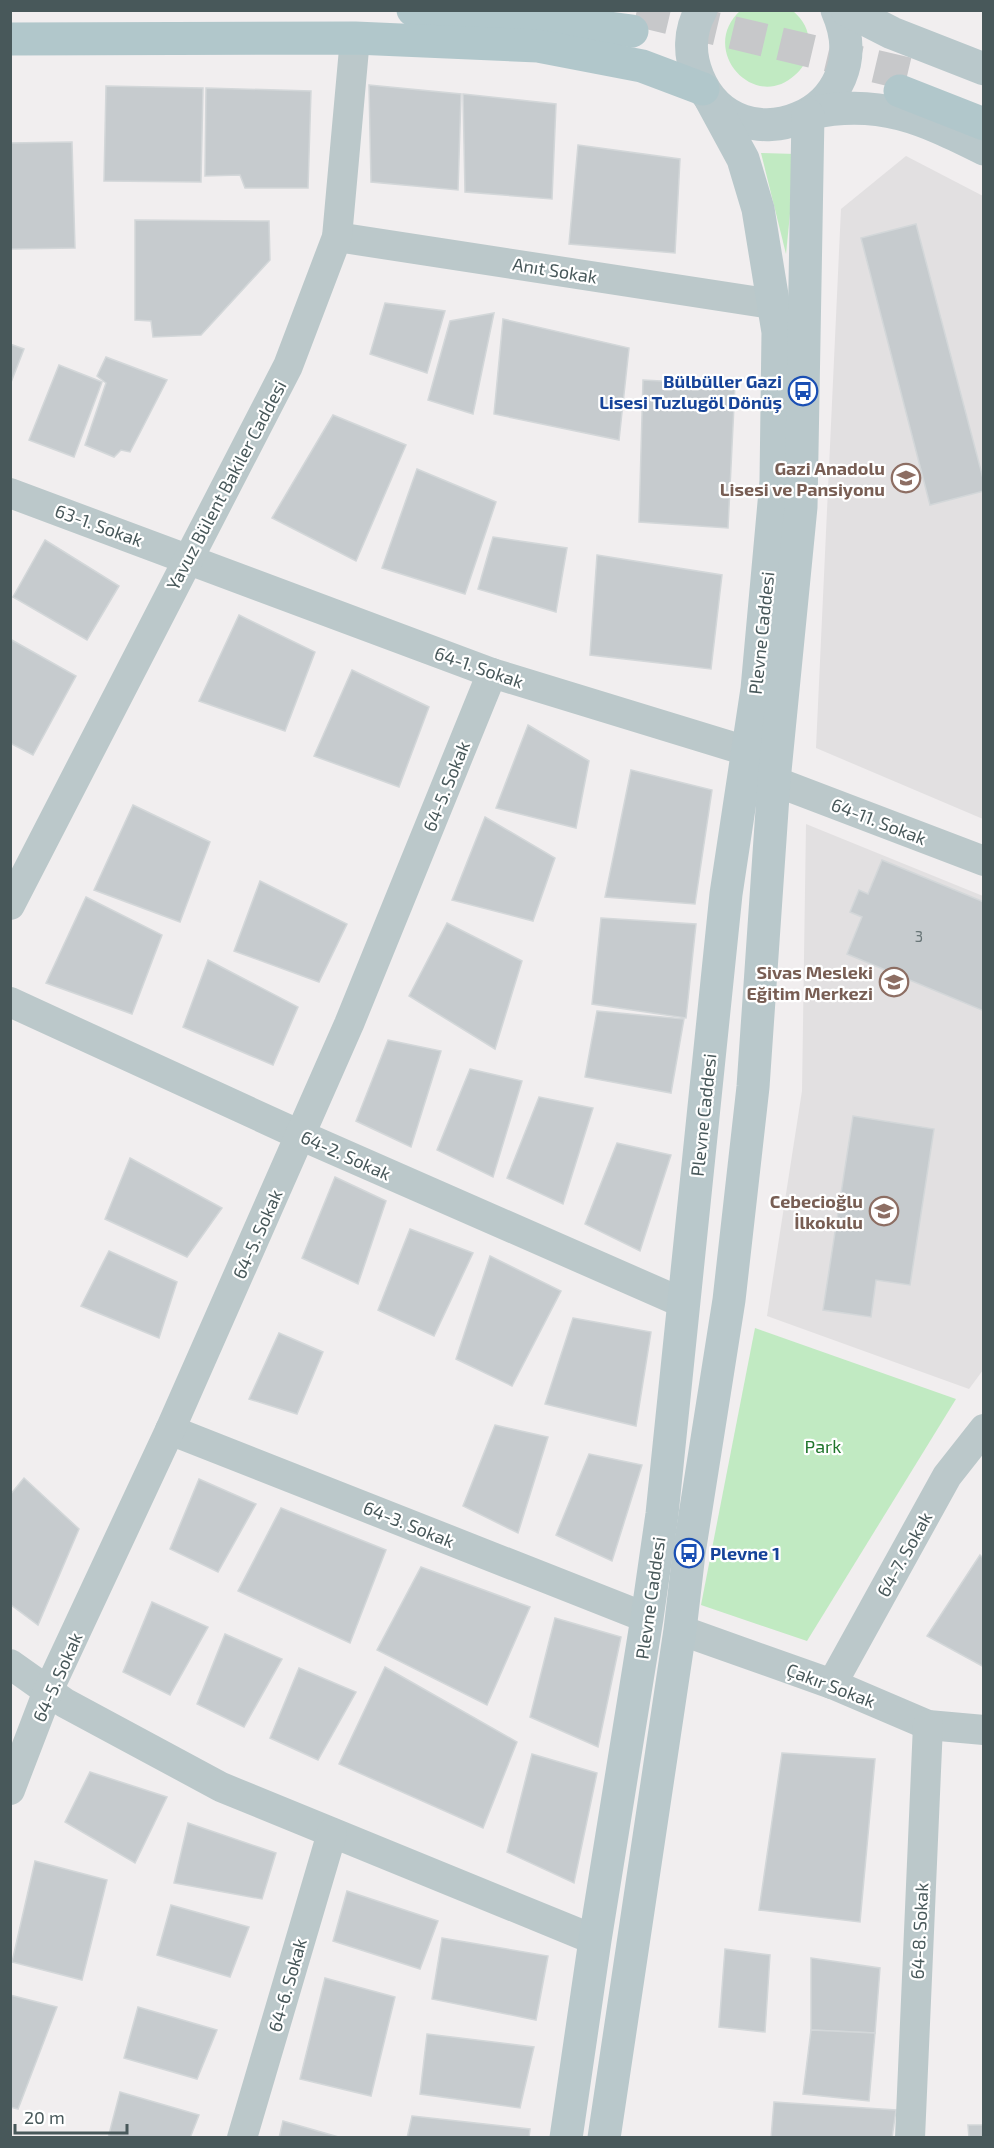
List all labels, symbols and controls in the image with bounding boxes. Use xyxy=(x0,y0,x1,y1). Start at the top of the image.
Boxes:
street label: Anıt Sokak xyxy=(511,252,599,288)
place label: Bülbüller Gazi Lisesi Tuzlugöl Dönüş xyxy=(599,370,782,414)
bus stop icon: Bülbüller Gazi Lisesi Tuzlugöl Dönüş xyxy=(787,375,819,407)
street label: Yavuz Bülent Bakiler Caddesi xyxy=(161,376,291,594)
place label: Gazi Anadolu Lisesi ve Pansiyonu xyxy=(720,457,885,500)
school or university icon: Gazi Anadolu Lisesi ve Pansiyonu xyxy=(890,462,922,494)
street label: 63-1. Sokak xyxy=(52,499,146,551)
street label: Plevne Caddesi xyxy=(744,571,778,695)
street label: 64-1. Sokak xyxy=(432,642,526,692)
street label: 64-5. Sokak xyxy=(418,737,474,835)
street label: 64-11. Sokak xyxy=(828,793,930,849)
house number: 3 xyxy=(915,927,923,945)
place label: Sivas Mesleki Eğitim Merkezi xyxy=(746,961,873,1004)
school or university icon: Sivas Mesleki Eğitim Merkezi xyxy=(878,966,910,998)
street label: Plevne Caddesi xyxy=(686,1053,720,1177)
street label: 64-2. Sokak xyxy=(298,1125,394,1185)
street label: 64-5. Sokak xyxy=(227,1186,287,1282)
place label: Cebecioğlu İlkokulu xyxy=(770,1190,863,1233)
school or university icon: Cebecioğlu İlkokulu xyxy=(868,1195,900,1227)
park label: Park xyxy=(805,1435,841,1457)
street label: 64-3. Sokak xyxy=(360,1496,458,1552)
street label: 64-7. Sokak xyxy=(872,1508,936,1600)
street label: Plevne Caddesi xyxy=(631,1535,669,1661)
bus stop icon: Plevne 1 xyxy=(673,1537,705,1569)
place label: Plevne 1 xyxy=(710,1542,780,1564)
street label: 64-5. Sokak xyxy=(27,1629,87,1725)
street label: Çakır Sokak xyxy=(783,1658,878,1713)
street label: 64-8. Sokak xyxy=(905,1882,933,1980)
street label: 64-6. Sokak xyxy=(263,1936,311,2034)
scale bar xyxy=(15,2097,128,2135)
text: 20 m xyxy=(24,2106,65,2128)

